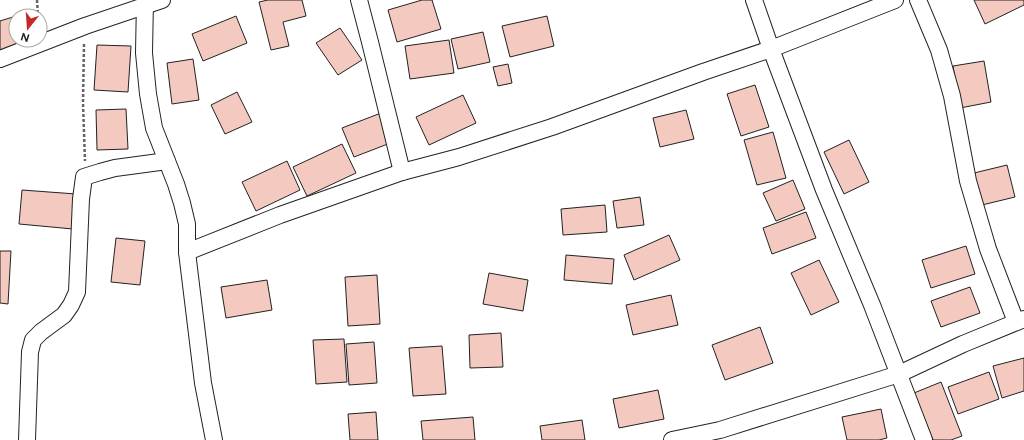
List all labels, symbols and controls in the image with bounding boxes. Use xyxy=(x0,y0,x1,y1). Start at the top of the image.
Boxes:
north arrow xyxy=(8,8,48,48)
text: N xyxy=(19,30,31,45)

